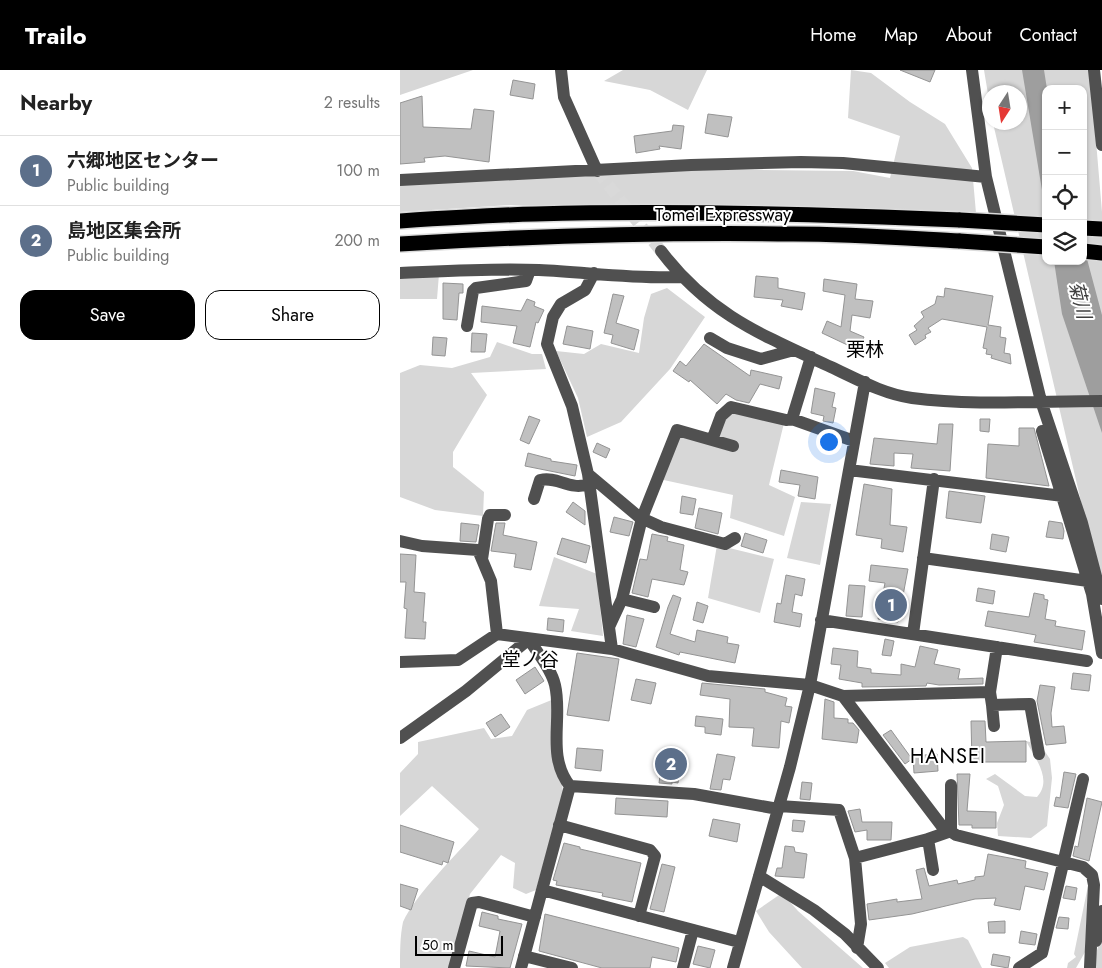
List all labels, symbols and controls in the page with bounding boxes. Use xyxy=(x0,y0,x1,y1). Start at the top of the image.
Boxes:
text: Trailo xyxy=(25,18,87,53)
text: Home xyxy=(810,22,856,48)
text: Map xyxy=(884,22,918,48)
text: About xyxy=(946,22,991,48)
text: Contact xyxy=(1019,22,1077,48)
north arrow xyxy=(982,85,1027,130)
map controls xyxy=(1042,85,1087,265)
button: + xyxy=(1042,85,1087,130)
text: Nearby xyxy=(20,88,92,118)
text: 2 results xyxy=(324,91,380,114)
button: − xyxy=(1042,130,1087,175)
text: 六郷地区センター xyxy=(67,147,219,174)
text: 1 xyxy=(32,159,40,182)
text: 100 m xyxy=(336,159,380,182)
text: Public building xyxy=(67,174,169,197)
button: locate xyxy=(1042,175,1087,220)
street label: Tomei Expressway xyxy=(655,202,791,228)
text: 島地区集会所 xyxy=(67,217,181,244)
button: layers xyxy=(1042,220,1087,265)
text: 2 xyxy=(31,229,41,252)
text: 200 m xyxy=(334,229,380,252)
text: Public building xyxy=(67,244,169,267)
water label: 菊川 xyxy=(1062,278,1098,324)
button: Save xyxy=(20,290,195,340)
button: Share xyxy=(205,290,380,340)
district label: 栗林 xyxy=(846,336,884,363)
your location xyxy=(816,429,842,455)
pin: 1 xyxy=(875,586,907,624)
district label: 堂ノ谷 xyxy=(501,646,559,673)
district label: HANSEI xyxy=(910,742,986,771)
pin: 2 xyxy=(655,745,687,783)
scale bar xyxy=(415,933,502,956)
text: 50 m xyxy=(422,935,453,955)

